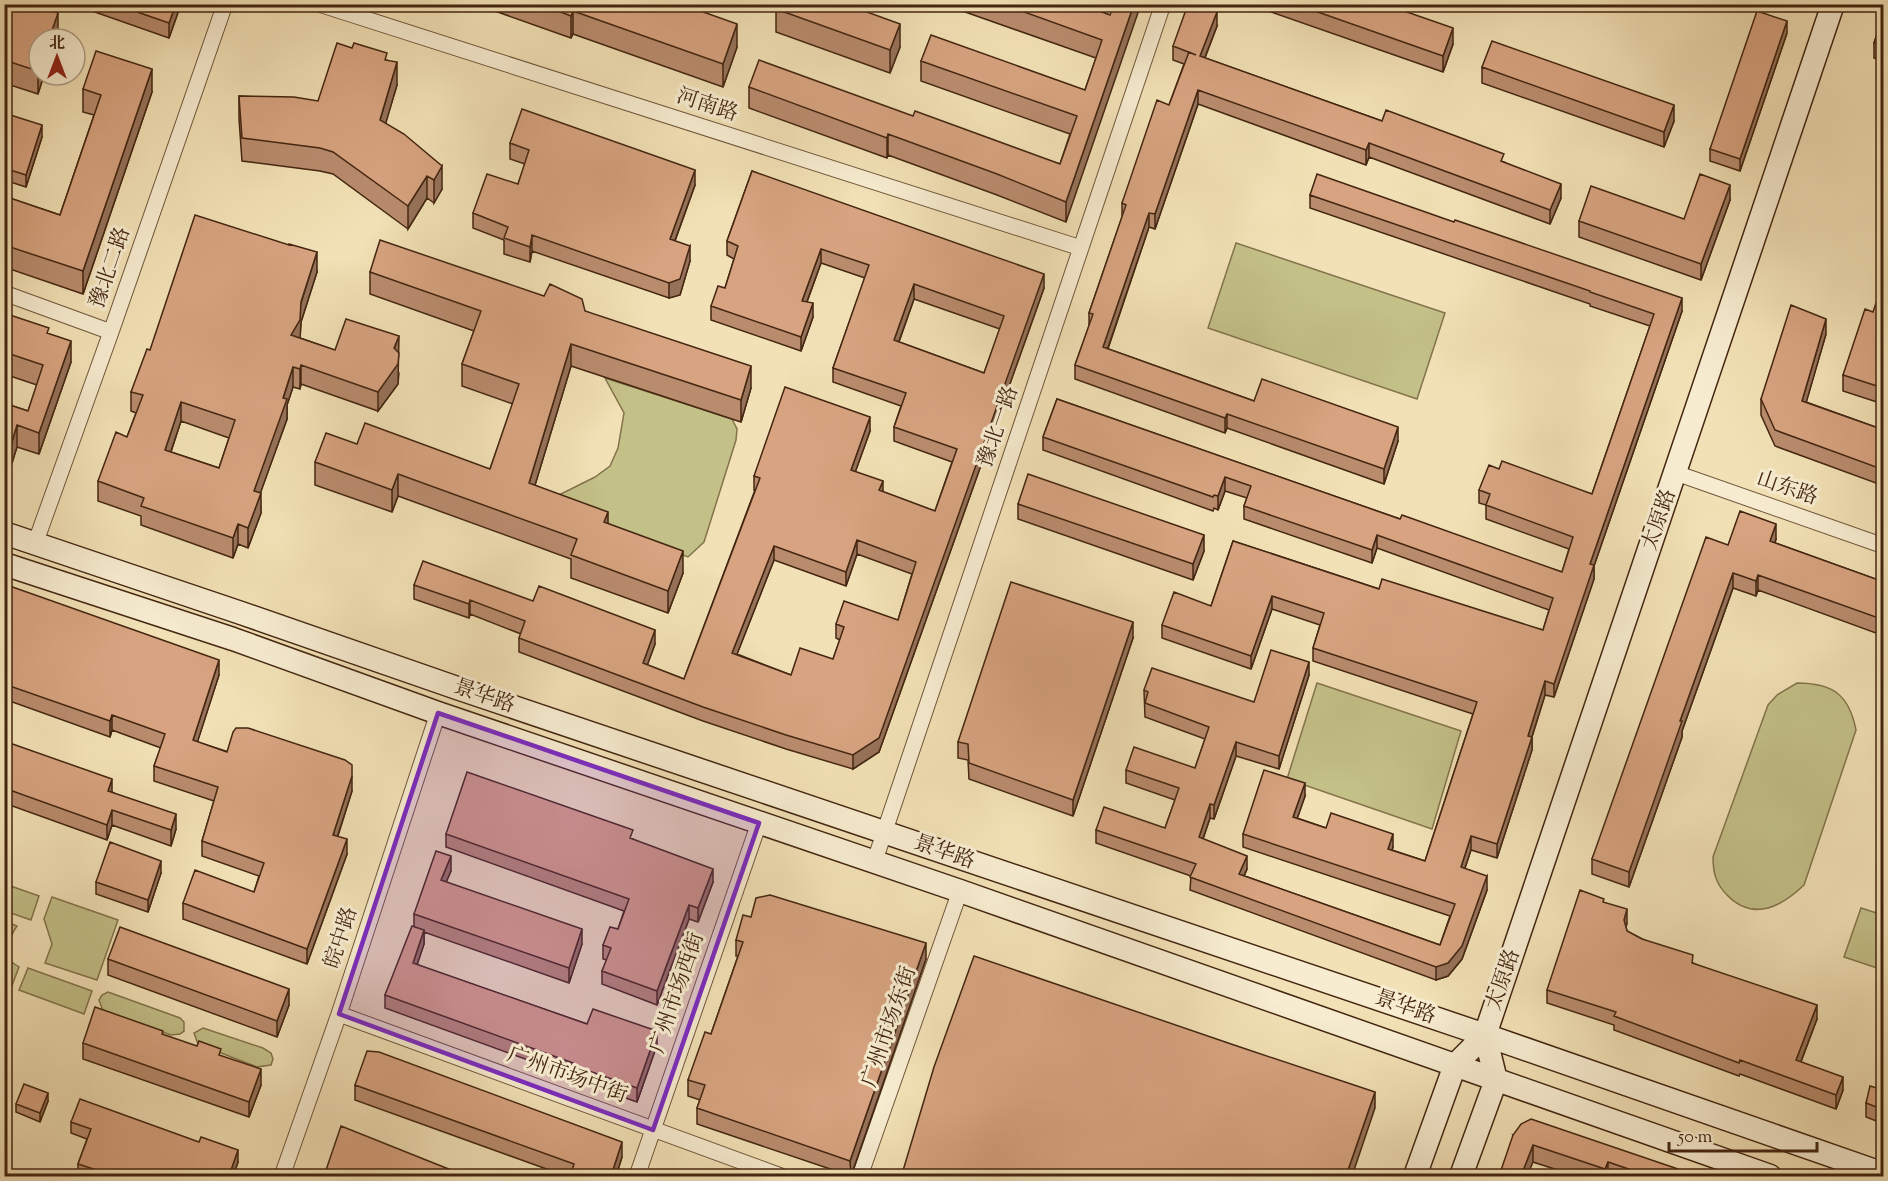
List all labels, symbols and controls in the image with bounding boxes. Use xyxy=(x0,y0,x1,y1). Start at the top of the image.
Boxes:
north arrow xyxy=(27,27,87,87)
text: 北 xyxy=(49,33,65,56)
street label: 河南路 xyxy=(672,82,742,130)
street label: 豫北二路 xyxy=(83,223,139,313)
street label: 豫北一路 xyxy=(971,382,1027,472)
street label: 山东路 xyxy=(1752,465,1822,513)
street label: 太原路 xyxy=(1636,485,1684,555)
street label: 景华路 xyxy=(449,673,519,721)
street label: 景华路 xyxy=(909,829,979,877)
street label: 皖中路 xyxy=(318,903,366,973)
street label: 广州市场西街 xyxy=(643,929,713,1057)
street label: 太原路 xyxy=(1480,945,1528,1015)
street label: 广州市场东街 xyxy=(855,963,925,1091)
street label: 景华路 xyxy=(1370,984,1440,1032)
street label: 广州市场中街 xyxy=(503,1040,631,1112)
scale bar xyxy=(1669,1115,1818,1153)
text: 50 m xyxy=(1677,1125,1713,1151)

